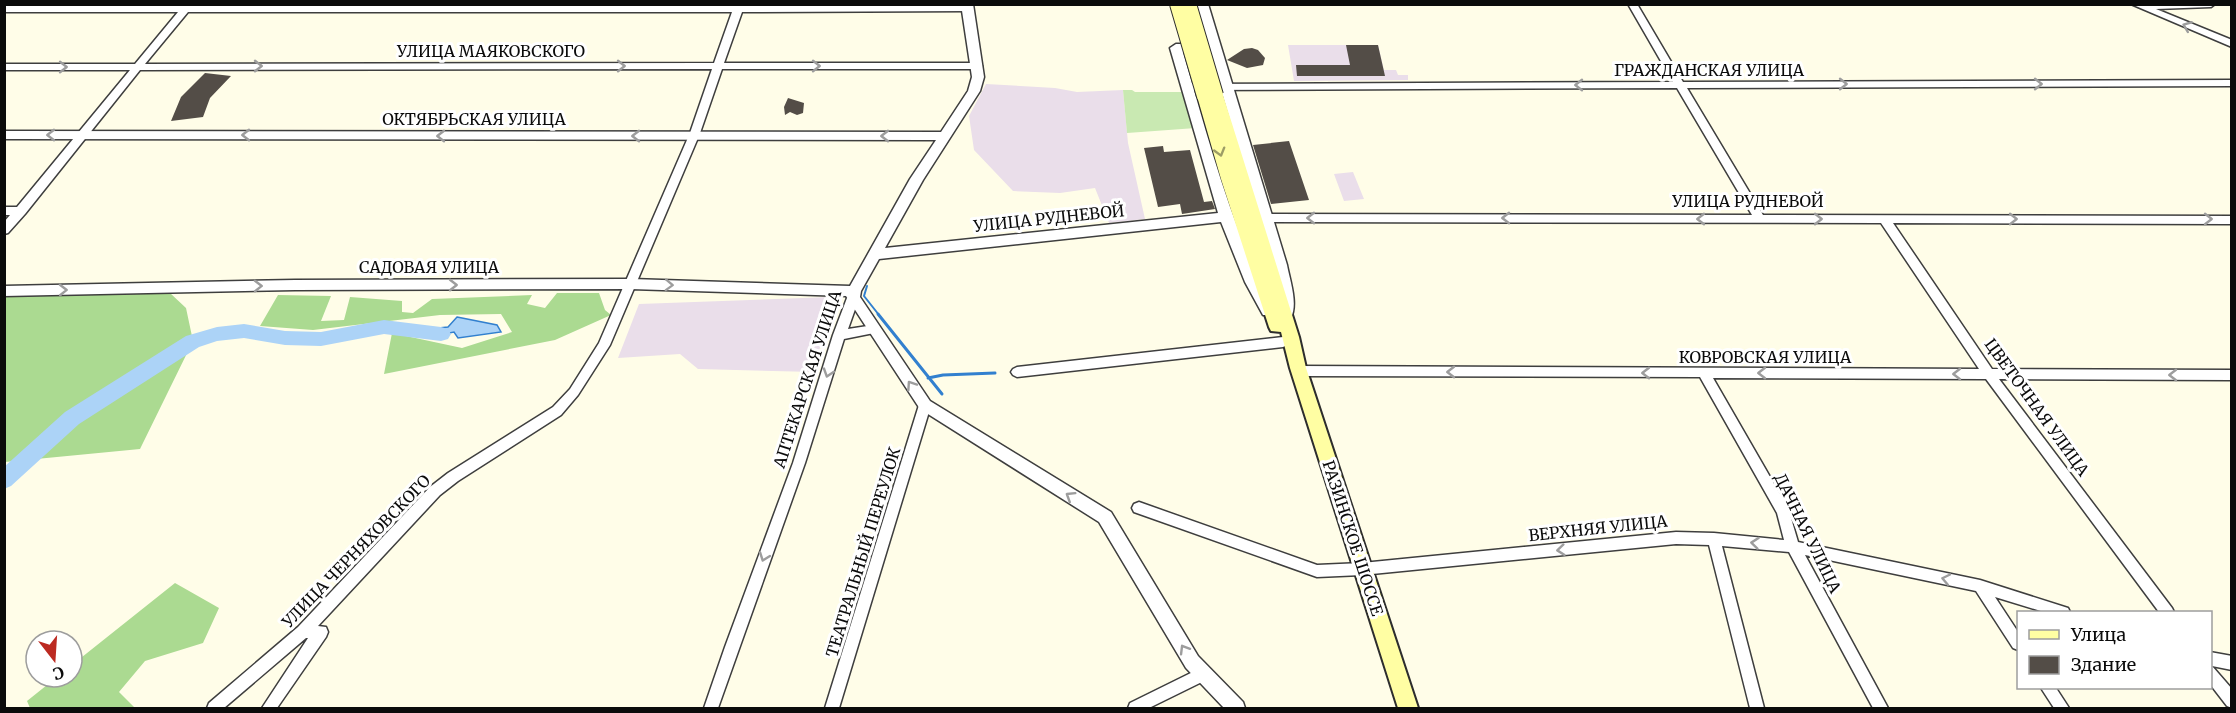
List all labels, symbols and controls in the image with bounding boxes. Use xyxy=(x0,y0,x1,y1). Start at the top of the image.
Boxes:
one-way arrow xyxy=(2182,21,2193,33)
street label: УЛИЦА МАЯКОВСКОГО xyxy=(396,41,585,61)
one-way arrow xyxy=(253,60,262,72)
one-way arrow xyxy=(616,60,625,72)
one-way arrow xyxy=(811,60,820,72)
street label: ГРАЖДАНСКАЯ УЛИЦА xyxy=(1614,60,1805,80)
one-way arrow xyxy=(58,61,67,73)
one-way arrow xyxy=(1839,78,1848,90)
one-way arrow xyxy=(2034,78,2043,90)
one-way arrow xyxy=(1575,79,1584,91)
street label: ОКТЯБРЬСКАЯ УЛИЦА xyxy=(382,109,566,129)
one-way arrow xyxy=(46,129,55,141)
one-way arrow xyxy=(241,129,250,141)
one-way arrow xyxy=(436,130,445,142)
one-way arrow xyxy=(631,130,640,142)
one-way arrow xyxy=(881,130,890,142)
one-way arrow xyxy=(1213,146,1225,157)
street label: УЛИЦА РУДНЕВОЙ xyxy=(1671,191,1824,211)
street label: УЛИЦА РУДНЕВОЙ xyxy=(972,200,1125,236)
one-way arrow xyxy=(1307,212,1316,224)
one-way arrow xyxy=(1502,212,1511,224)
one-way arrow xyxy=(1697,213,1706,225)
one-way arrow xyxy=(1814,213,1823,225)
one-way arrow xyxy=(2009,213,2018,225)
one-way arrow xyxy=(2204,213,2213,225)
street label: САДОВАЯ УЛИЦА xyxy=(359,257,500,277)
one-way arrow xyxy=(448,279,457,291)
one-way arrow xyxy=(664,279,673,292)
one-way arrow xyxy=(253,280,262,292)
one-way arrow xyxy=(58,284,67,296)
street label: АПТЕКАРСКАЯ УЛИЦА xyxy=(768,287,845,471)
street label: ЦВЕТОЧНАЯ УЛИЦА xyxy=(1980,334,2094,480)
street label: КОВРОВСКАЯ УЛИЦА xyxy=(1679,347,1852,367)
one-way arrow xyxy=(1446,366,1455,378)
one-way arrow xyxy=(822,367,835,378)
one-way arrow xyxy=(1641,367,1650,379)
one-way arrow xyxy=(1758,367,1767,379)
one-way arrow xyxy=(1953,368,1962,380)
one-way arrow xyxy=(2169,369,2178,381)
one-way arrow xyxy=(908,380,919,391)
street label: ТЕАТРАЛЬНЫЙ ПЕРЕУЛОК xyxy=(822,444,905,659)
street label: РАЗИНСКОЕ ШОССЕ xyxy=(1318,458,1388,619)
street label: УЛИЦА ЧЕРНЯХОВСКОГО xyxy=(277,470,435,632)
street label: ДАЧНАЯ УЛИЦА xyxy=(1770,470,1846,597)
one-way arrow xyxy=(1066,491,1076,503)
street label: ВЕРХНЯЯ УЛИЦА xyxy=(1527,511,1669,545)
one-way arrow xyxy=(1750,537,1760,550)
one-way arrow xyxy=(1556,543,1565,556)
one-way arrow xyxy=(758,551,771,562)
one-way arrow xyxy=(1942,573,1952,586)
legend xyxy=(2017,611,2212,689)
text: Улица xyxy=(2070,623,2126,646)
north arrow xyxy=(24,629,84,689)
one-way arrow xyxy=(1180,645,1192,655)
text: Здание xyxy=(2071,653,2136,676)
text: С xyxy=(50,662,66,684)

